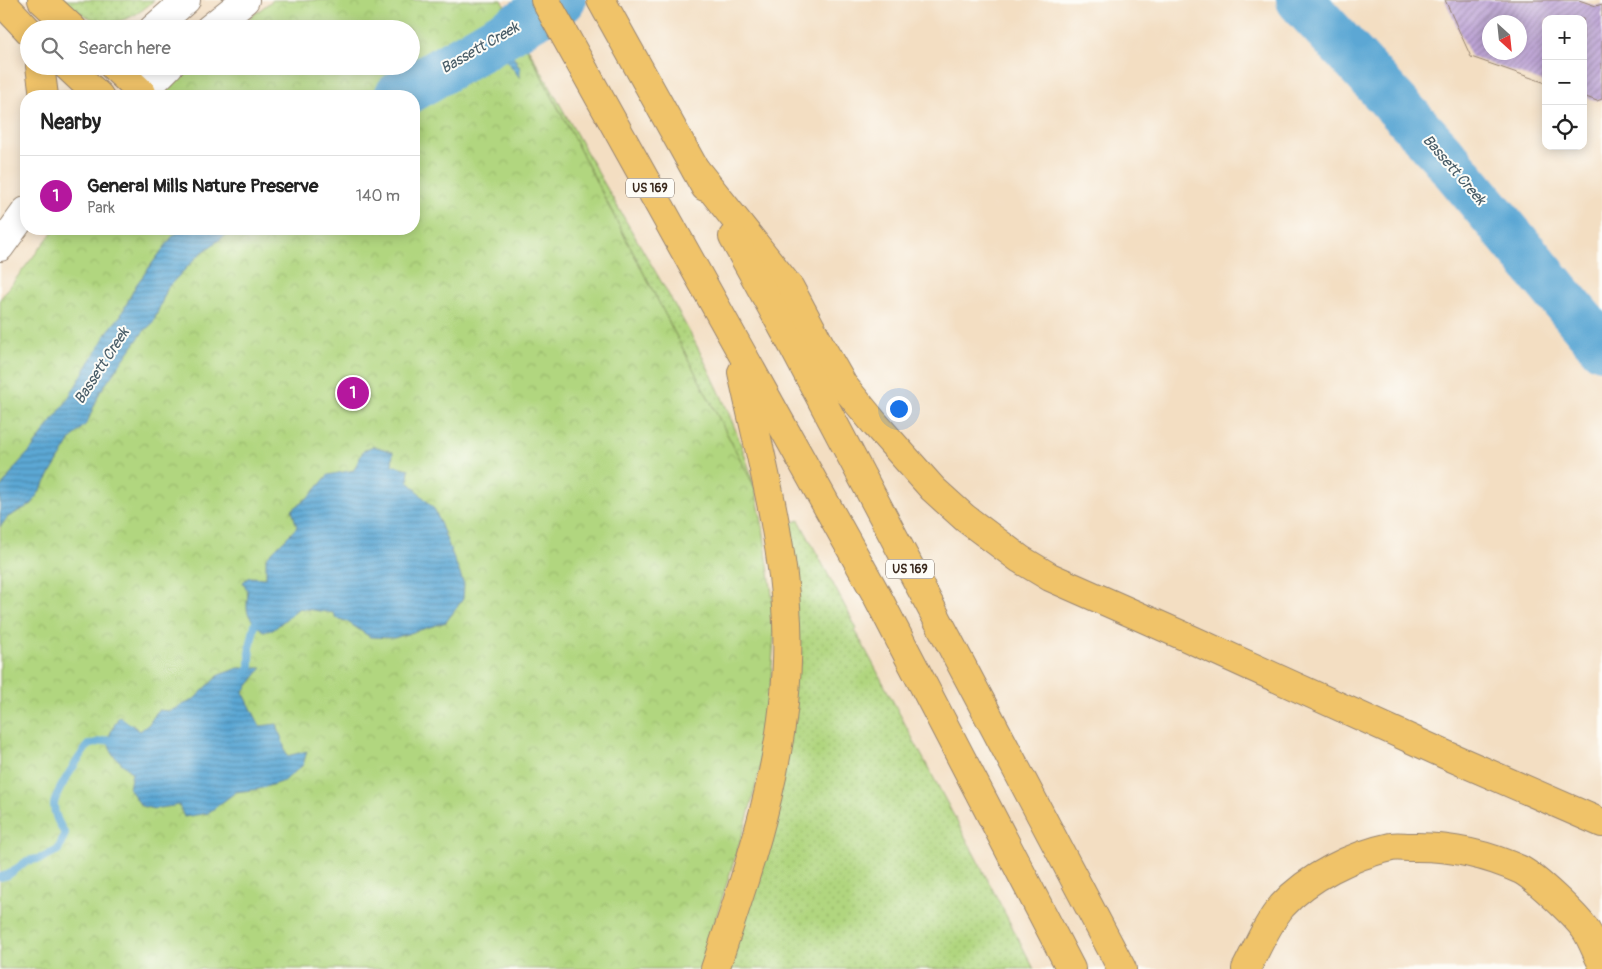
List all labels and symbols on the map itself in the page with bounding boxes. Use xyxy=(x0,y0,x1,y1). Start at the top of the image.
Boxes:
north arrow xyxy=(1482,15,1527,60)
water label: Bassett Creek xyxy=(438,17,524,78)
water label: Bassett Creek xyxy=(1418,131,1491,210)
road number: US 169 xyxy=(626,178,674,198)
water label: Bassett Creek xyxy=(70,323,135,408)
pin: 1 xyxy=(337,374,369,412)
your location xyxy=(886,396,912,422)
road number: US 169 xyxy=(886,560,934,578)

